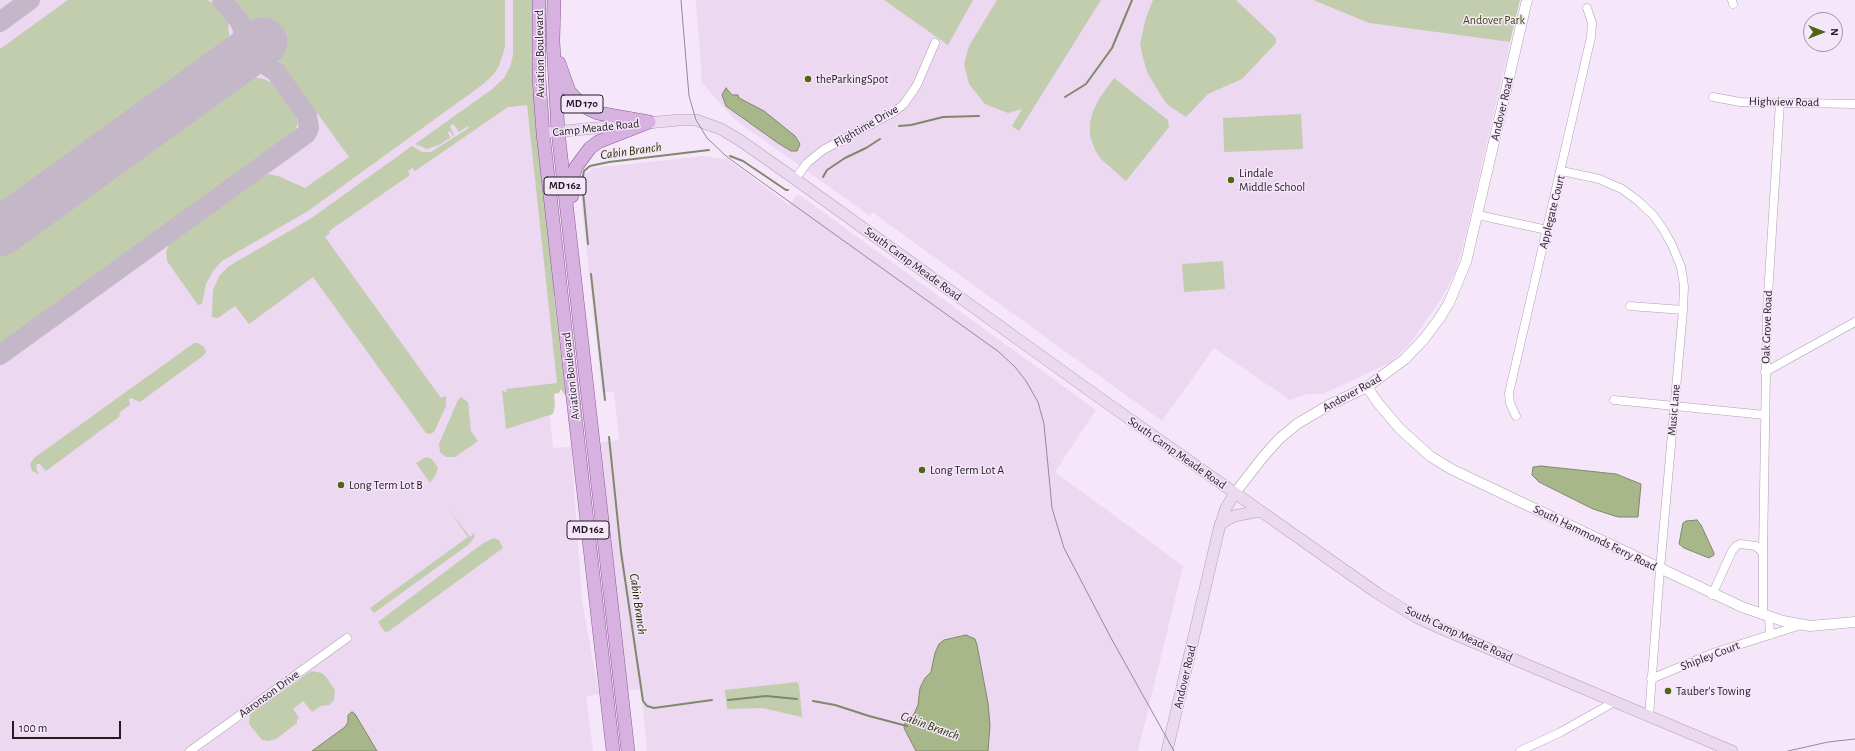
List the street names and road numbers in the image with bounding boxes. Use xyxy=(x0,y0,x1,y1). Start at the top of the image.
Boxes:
street label: Aviation Boulevard xyxy=(532,10,548,98)
street label: Andover Road xyxy=(1488,76,1516,142)
street label: Highview Road xyxy=(1749,94,1819,110)
road number: MD 170 xyxy=(561,95,603,113)
street label: Flightime Drive xyxy=(831,102,901,150)
street label: Camp Meade Road xyxy=(552,116,640,140)
street label: Applegate Court xyxy=(1536,174,1568,250)
road number: MD 162 xyxy=(544,177,586,195)
street label: South Camp Meade Road xyxy=(862,224,964,304)
street label: Oak Grove Road xyxy=(1759,290,1775,364)
street label: Aviation Boulevard xyxy=(559,331,583,421)
street label: Andover Road xyxy=(1320,371,1384,415)
street label: Music Lane xyxy=(1665,384,1683,436)
street label: South Camp Meade Road xyxy=(1125,414,1229,492)
street label: South Hammonds Ferry Road xyxy=(1531,502,1659,574)
road number: MD 162 xyxy=(567,521,609,539)
street label: South Camp Meade Road xyxy=(1403,603,1515,665)
street label: Shipley Court xyxy=(1678,638,1742,674)
street label: Andover Road xyxy=(1171,644,1199,710)
street label: Aaronson Drive xyxy=(236,667,302,721)

